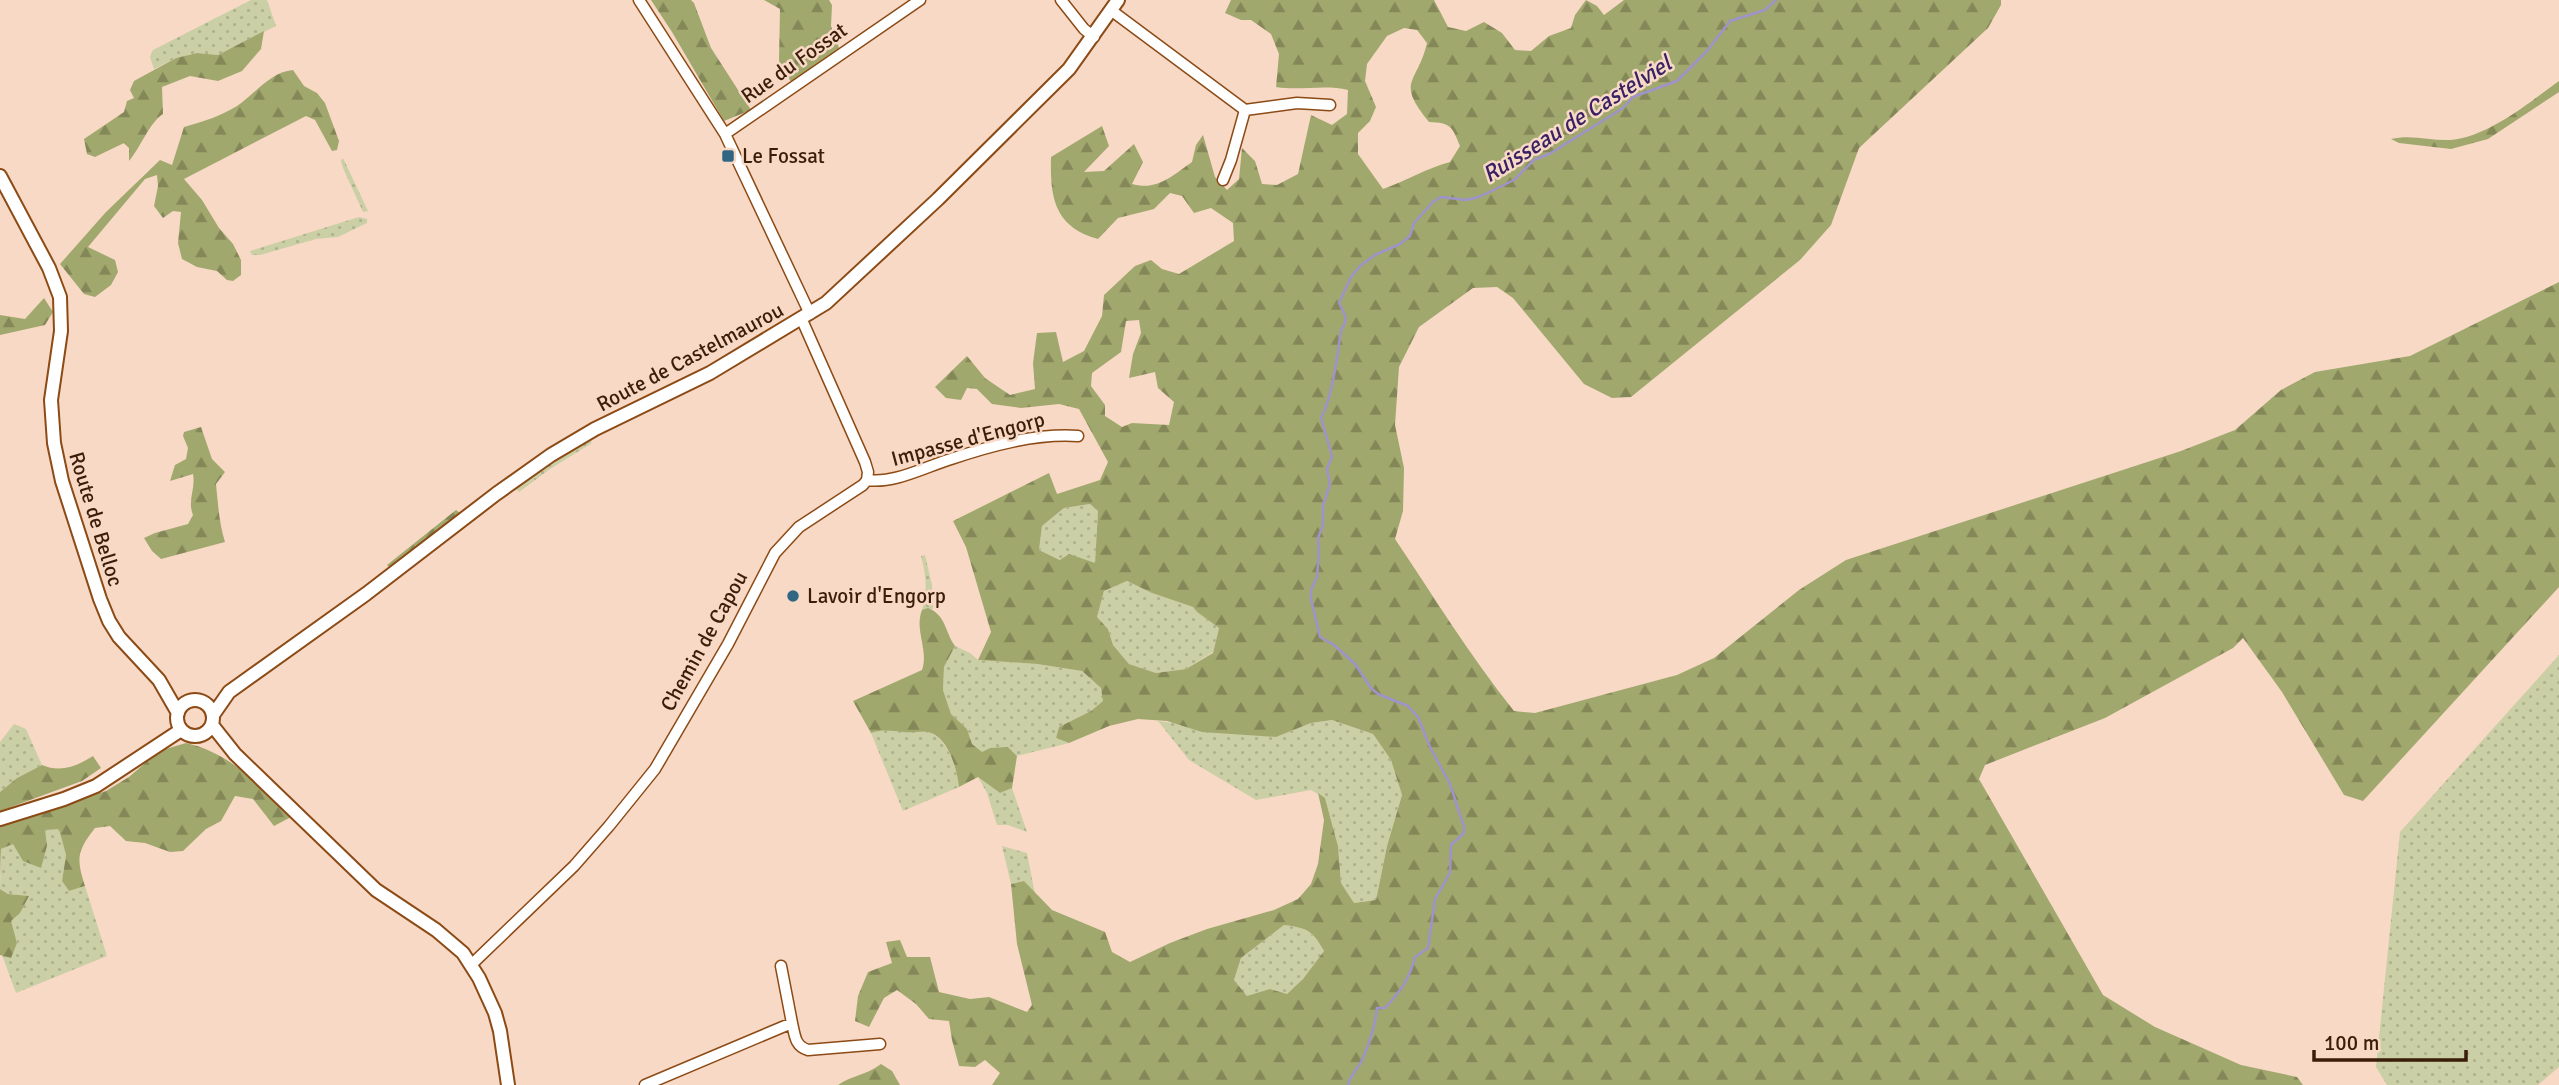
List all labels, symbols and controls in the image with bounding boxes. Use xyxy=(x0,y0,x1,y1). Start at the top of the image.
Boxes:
street label: Rue du Fossat xyxy=(736,17,852,109)
water label: Ruisseau de Castelviel xyxy=(1477,48,1679,189)
place label: Le Fossat xyxy=(742,143,825,169)
marker: Le Fossat xyxy=(720,148,736,164)
street label: Route de Castelmaurou xyxy=(592,297,788,417)
street label: Impasse d'Engorp xyxy=(888,406,1048,472)
street label: Route de Belloc xyxy=(63,449,129,589)
street label: Chemin de Capou xyxy=(655,566,753,716)
place label: Lavoir d'Engorp xyxy=(807,583,946,609)
marker: Lavoir d'Engorp xyxy=(785,588,801,604)
scale bar xyxy=(2314,1018,2466,1062)
text: 100 m xyxy=(2324,1030,2379,1056)

